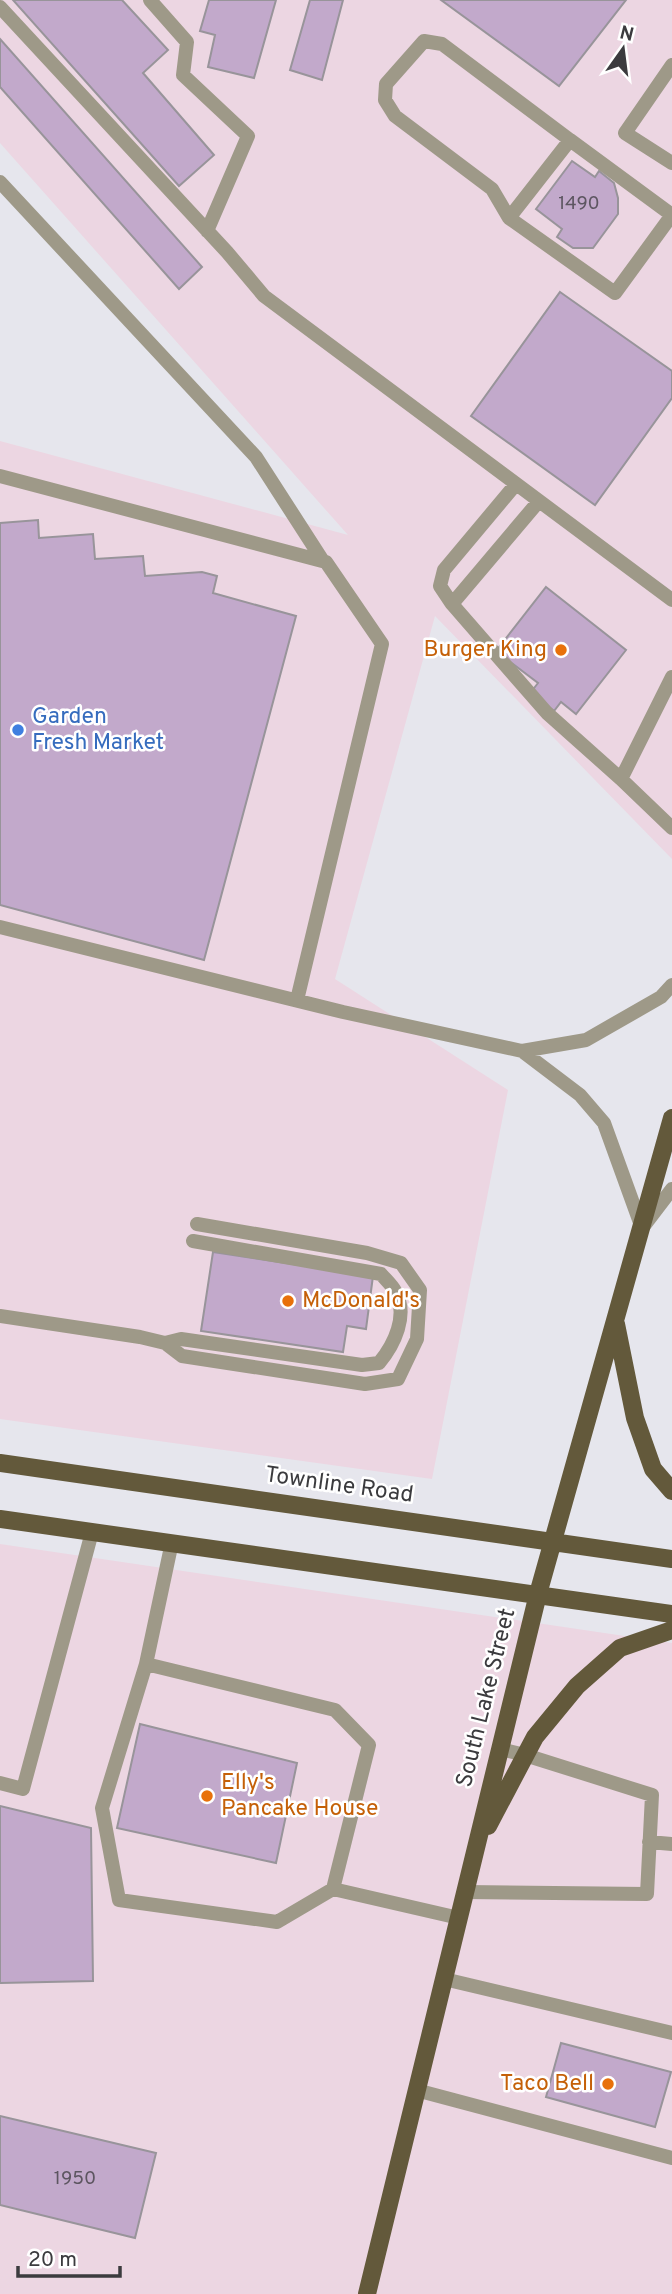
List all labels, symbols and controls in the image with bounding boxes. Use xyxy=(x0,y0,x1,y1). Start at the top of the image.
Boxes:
north arrow xyxy=(588,14,658,84)
text: N xyxy=(617,21,636,48)
house number: 1490 xyxy=(558,192,600,216)
place label: Burger King xyxy=(423,636,547,665)
marker: Burger King xyxy=(553,642,569,658)
place label: Garden Fresh Market xyxy=(32,703,164,758)
marker: Garden Fresh Market xyxy=(10,722,26,738)
place label: McDonald's xyxy=(302,1287,420,1316)
marker: McDonald's xyxy=(280,1293,296,1309)
street label: Townline Road xyxy=(263,1461,415,1511)
street label: South Lake Street xyxy=(451,1606,523,1790)
place label: Elly's Pancake House xyxy=(221,1769,378,1824)
marker: Elly's Pancake House xyxy=(199,1788,215,1804)
place label: Taco Bell xyxy=(500,2070,594,2099)
marker: Taco Bell xyxy=(600,2076,616,2092)
house number: 1950 xyxy=(54,2167,96,2191)
scale bar xyxy=(18,2234,119,2278)
text: 20 m xyxy=(28,2247,77,2274)

